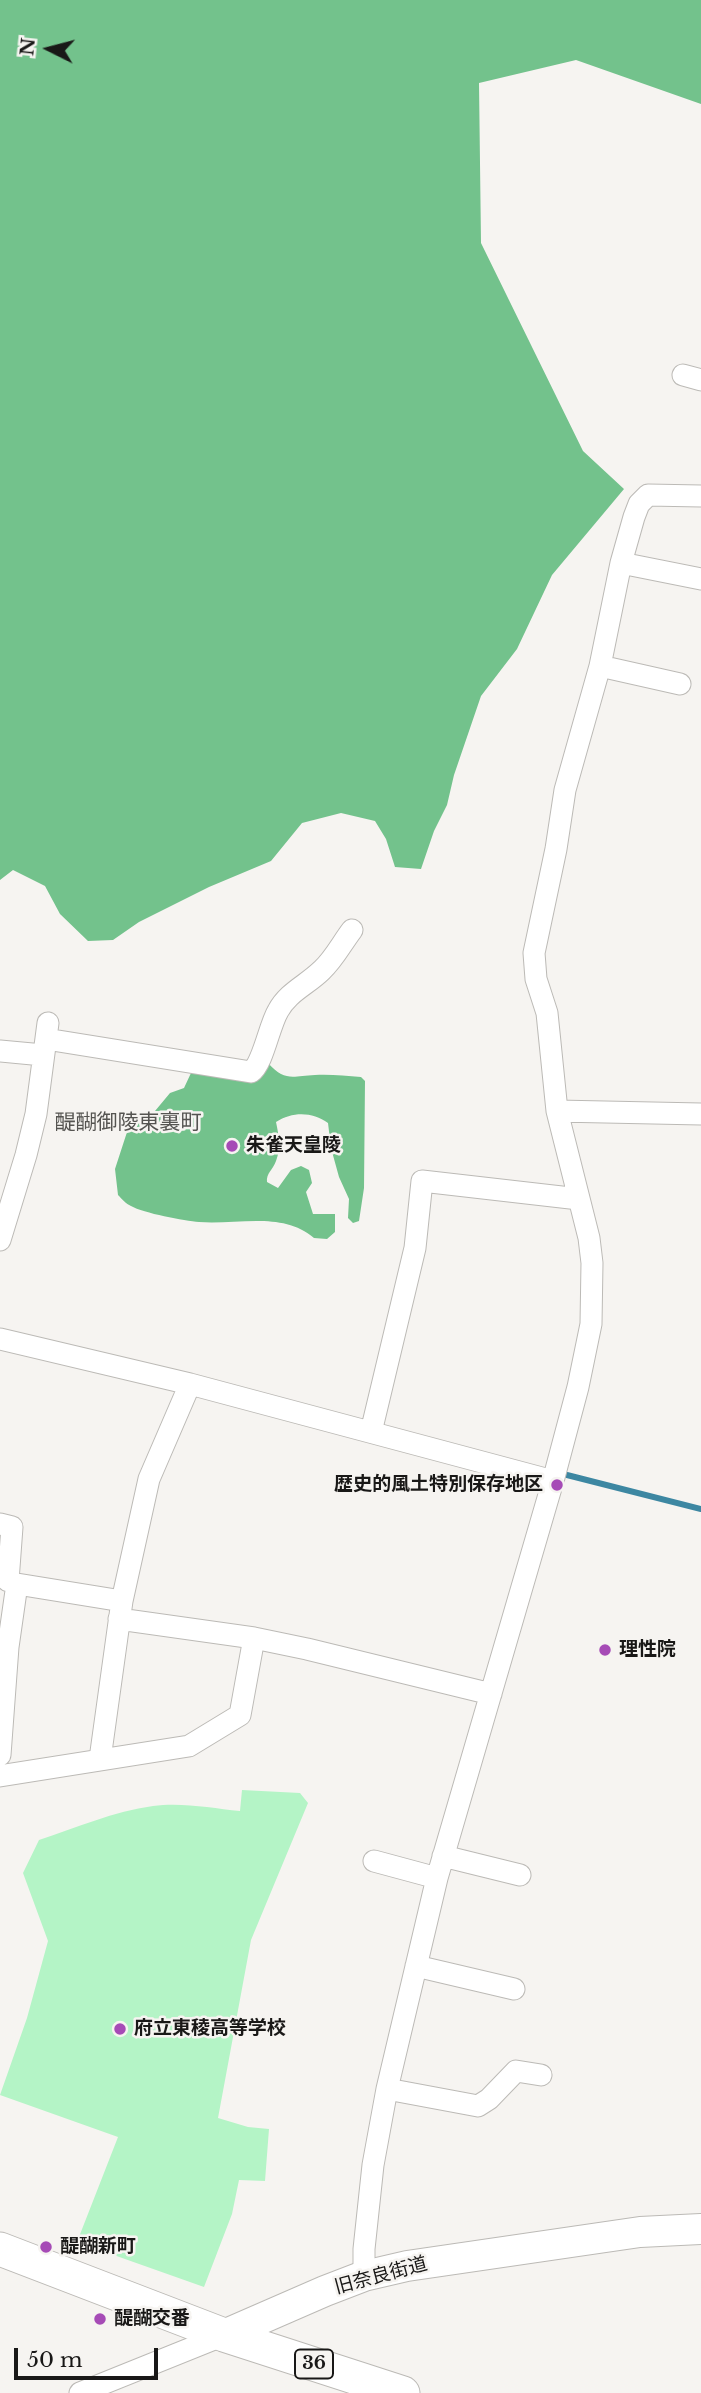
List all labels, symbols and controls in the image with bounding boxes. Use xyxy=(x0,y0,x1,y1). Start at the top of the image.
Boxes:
north arrow xyxy=(14,14,84,84)
text: N xyxy=(15,37,40,57)
district label: 醍醐御陵東裏町 xyxy=(55,1110,201,1136)
place label: 朱雀天皇陵 xyxy=(246,1135,341,1157)
marker: 朱雀天皇陵 xyxy=(224,1138,240,1154)
place label: 歴史的風土特別保存地区 xyxy=(334,1474,543,1496)
marker: 歴史的風土特別保存地区 xyxy=(549,1477,565,1493)
place label: 理性院 xyxy=(619,1639,676,1661)
marker: 理性院 xyxy=(597,1642,613,1658)
place label: 府立東稜高等学校 xyxy=(134,2018,286,2040)
marker: 府立東稜高等学校 xyxy=(112,2021,128,2037)
place label: 醍醐新町 xyxy=(60,2236,136,2258)
marker: 醍醐新町 xyxy=(38,2239,54,2255)
street label: 旧奈良街道 xyxy=(332,2253,430,2299)
place label: 醍醐交番 xyxy=(114,2308,190,2330)
marker: 醍醐交番 xyxy=(92,2311,108,2327)
scale bar xyxy=(18,2334,161,2378)
text: 50 m xyxy=(27,2347,82,2373)
road number: 36 xyxy=(295,2350,333,2378)

